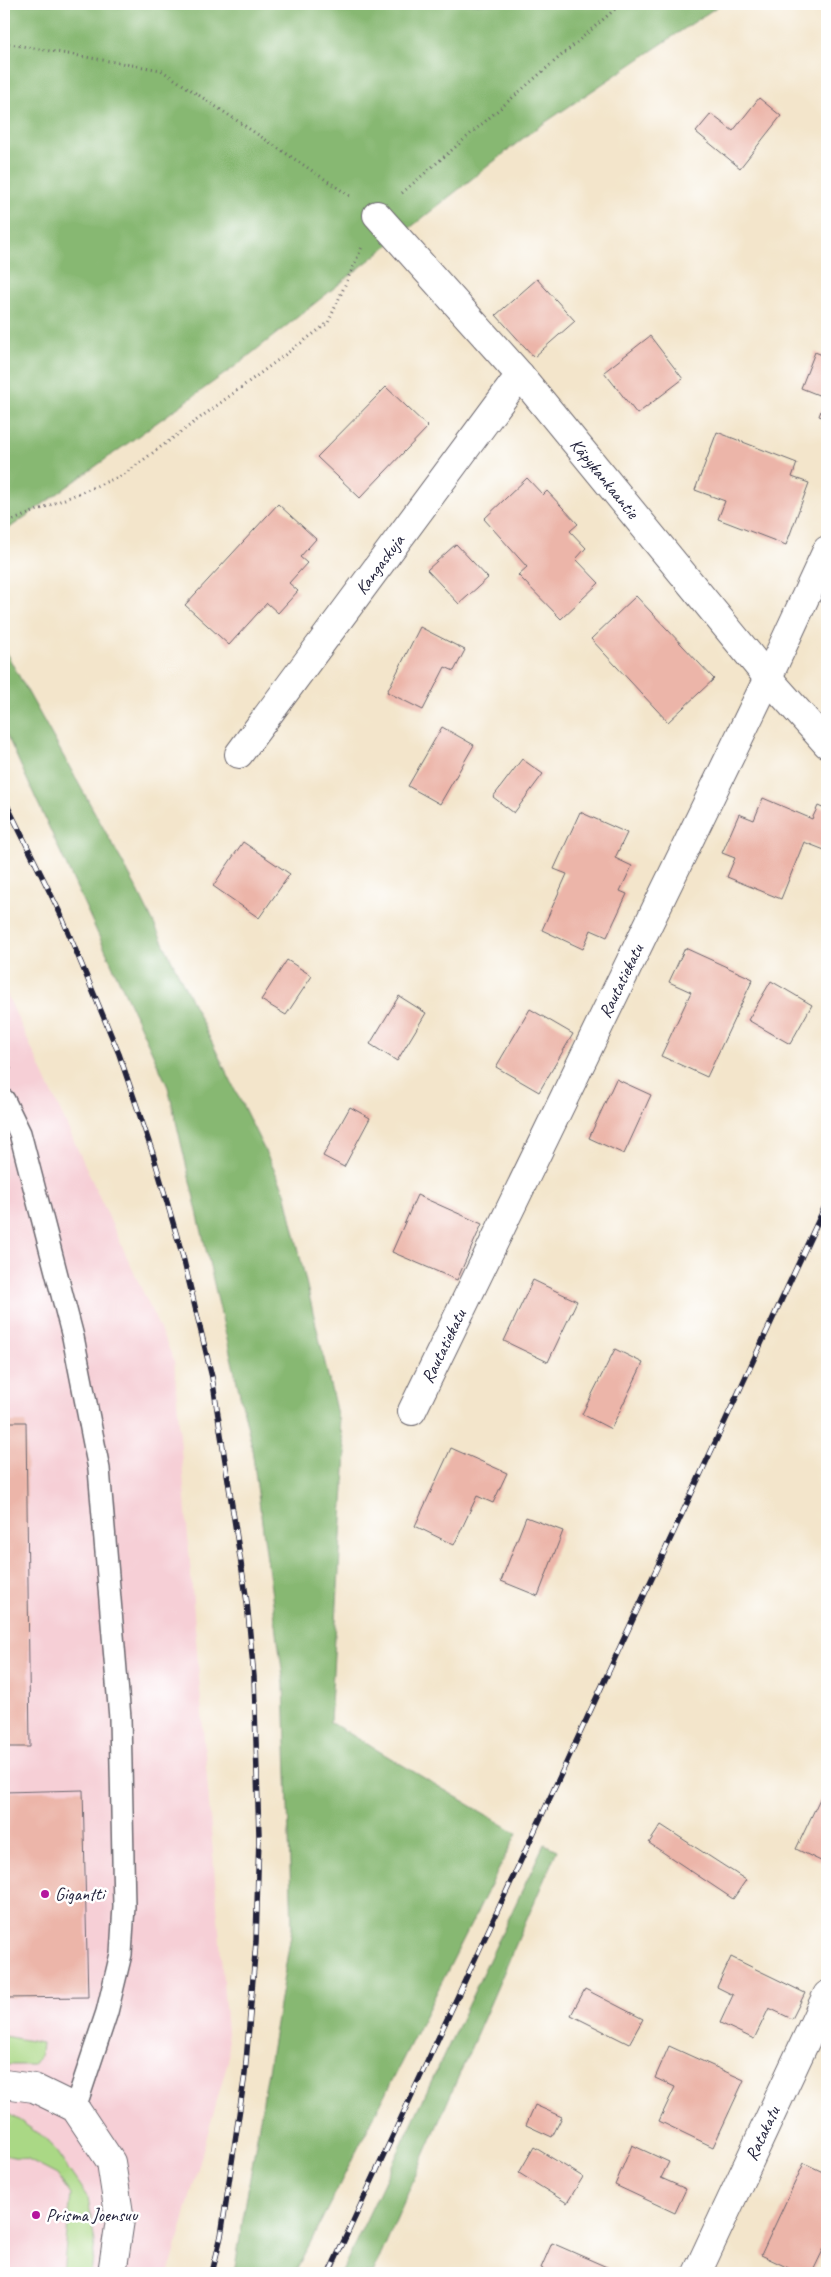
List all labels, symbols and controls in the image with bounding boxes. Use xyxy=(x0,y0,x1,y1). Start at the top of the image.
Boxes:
street label: Käpykankaantie xyxy=(565,434,644,524)
street label: Kangaskuja xyxy=(350,529,410,599)
street label: Rautatiekatu xyxy=(594,939,649,1021)
street label: Rautatiekatu xyxy=(416,1305,471,1387)
place label: Gigantti xyxy=(55,1883,107,1905)
marker: Gigantti xyxy=(39,1888,51,1900)
street label: Ratakatu xyxy=(740,2102,785,2164)
place label: Prisma Joensuu xyxy=(46,2204,139,2226)
marker: Prisma Joensuu xyxy=(30,2209,42,2221)

